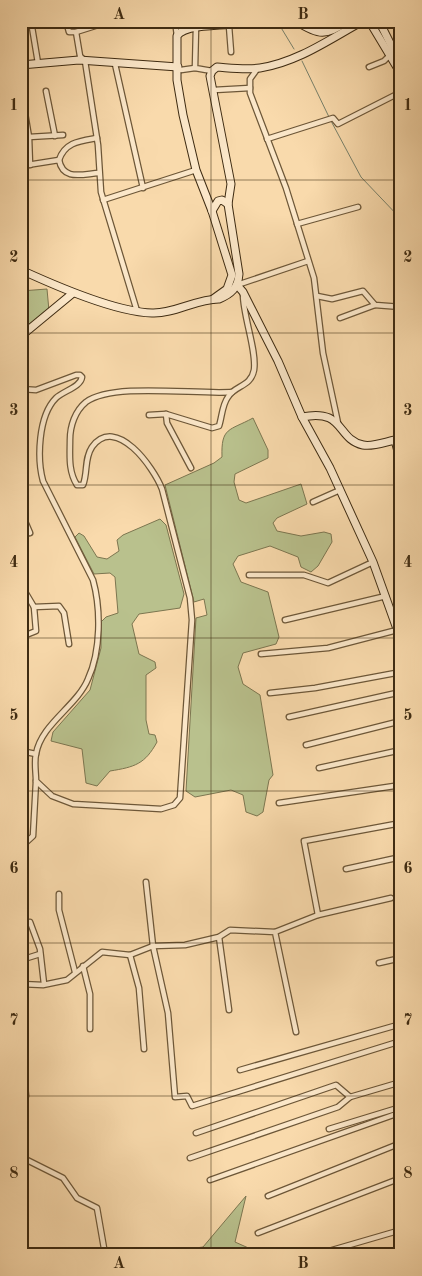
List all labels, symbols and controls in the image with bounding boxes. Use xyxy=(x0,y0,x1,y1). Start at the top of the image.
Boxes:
text: A xyxy=(113,7,125,23)
text: B xyxy=(297,7,309,23)
text: 1 xyxy=(9,98,19,114)
text: 1 xyxy=(403,98,413,114)
text: 2 xyxy=(9,250,19,266)
text: 2 xyxy=(403,250,413,266)
text: 3 xyxy=(9,403,19,419)
text: 3 xyxy=(403,403,413,419)
text: 4 xyxy=(9,555,19,571)
text: 4 xyxy=(403,555,413,571)
text: 5 xyxy=(9,708,19,724)
text: 5 xyxy=(403,708,413,724)
text: 6 xyxy=(9,861,19,877)
text: 6 xyxy=(403,861,413,877)
text: 7 xyxy=(9,1013,19,1029)
text: 7 xyxy=(403,1013,413,1029)
text: 8 xyxy=(9,1166,19,1182)
text: 8 xyxy=(403,1166,413,1182)
text: A xyxy=(113,1256,125,1272)
text: B xyxy=(297,1256,309,1272)

